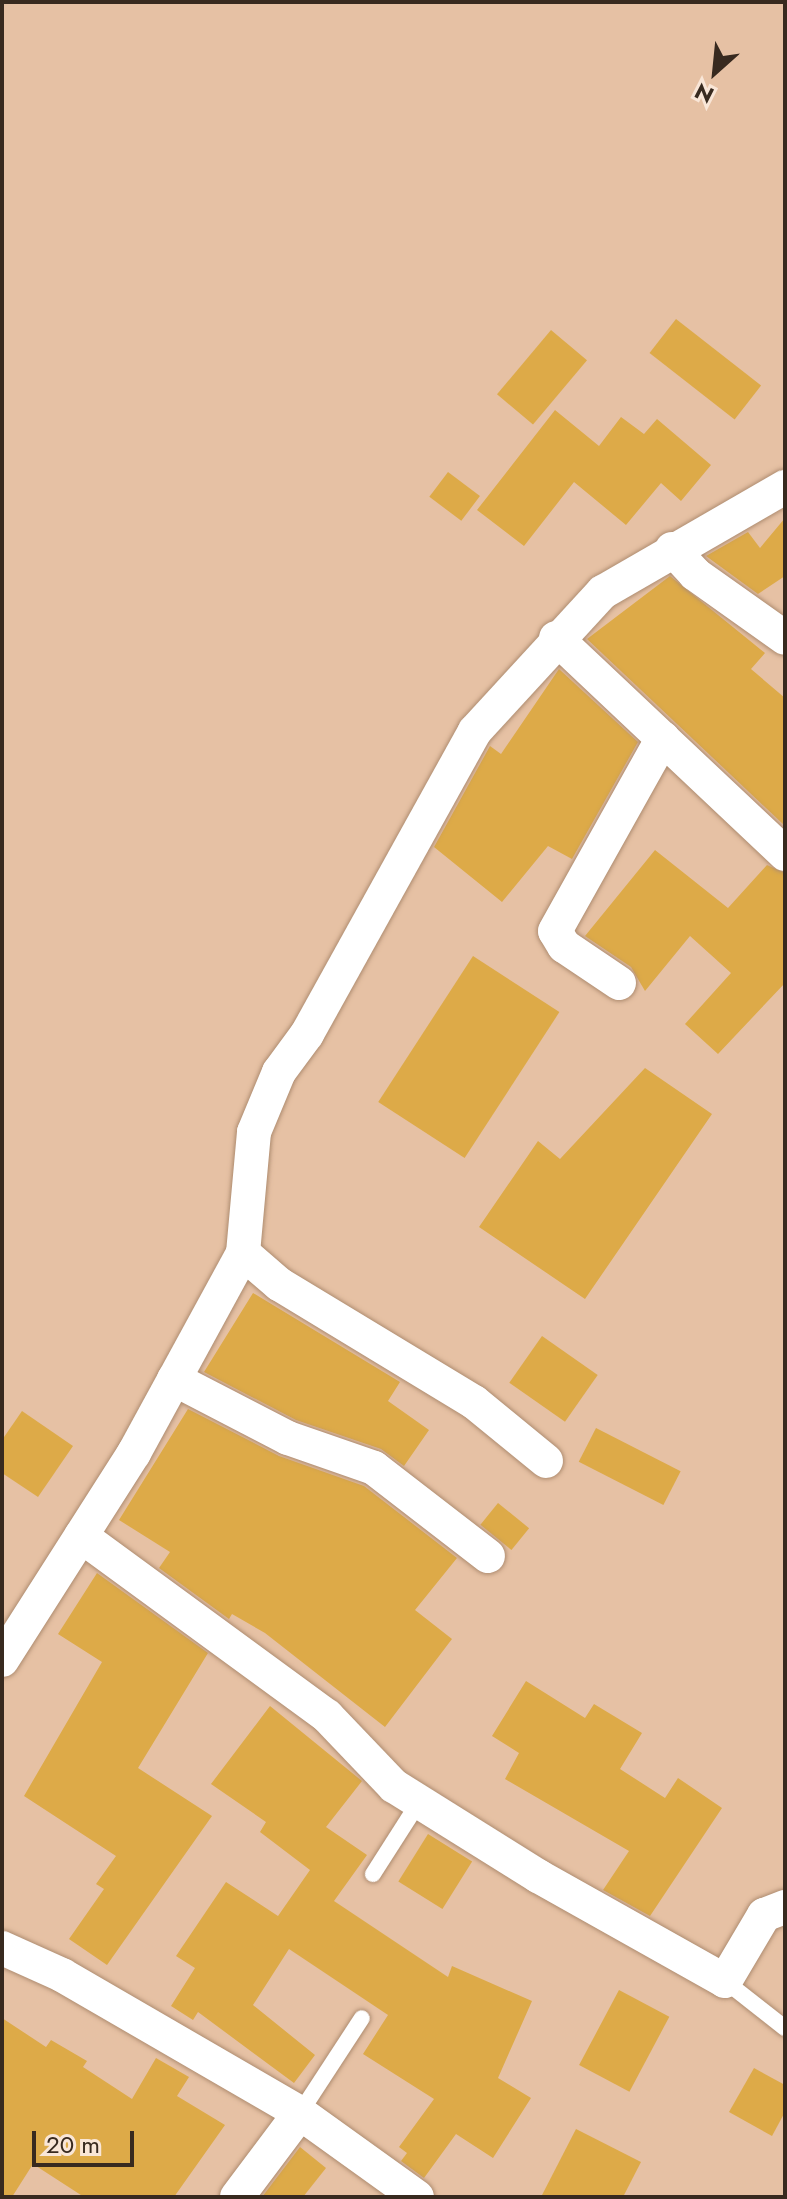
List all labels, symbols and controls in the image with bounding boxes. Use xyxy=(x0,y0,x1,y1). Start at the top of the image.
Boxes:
north arrow xyxy=(675,32,755,112)
text: N xyxy=(689,75,719,112)
scale bar xyxy=(36,2115,138,2165)
text: 20 m xyxy=(46,2127,100,2162)

